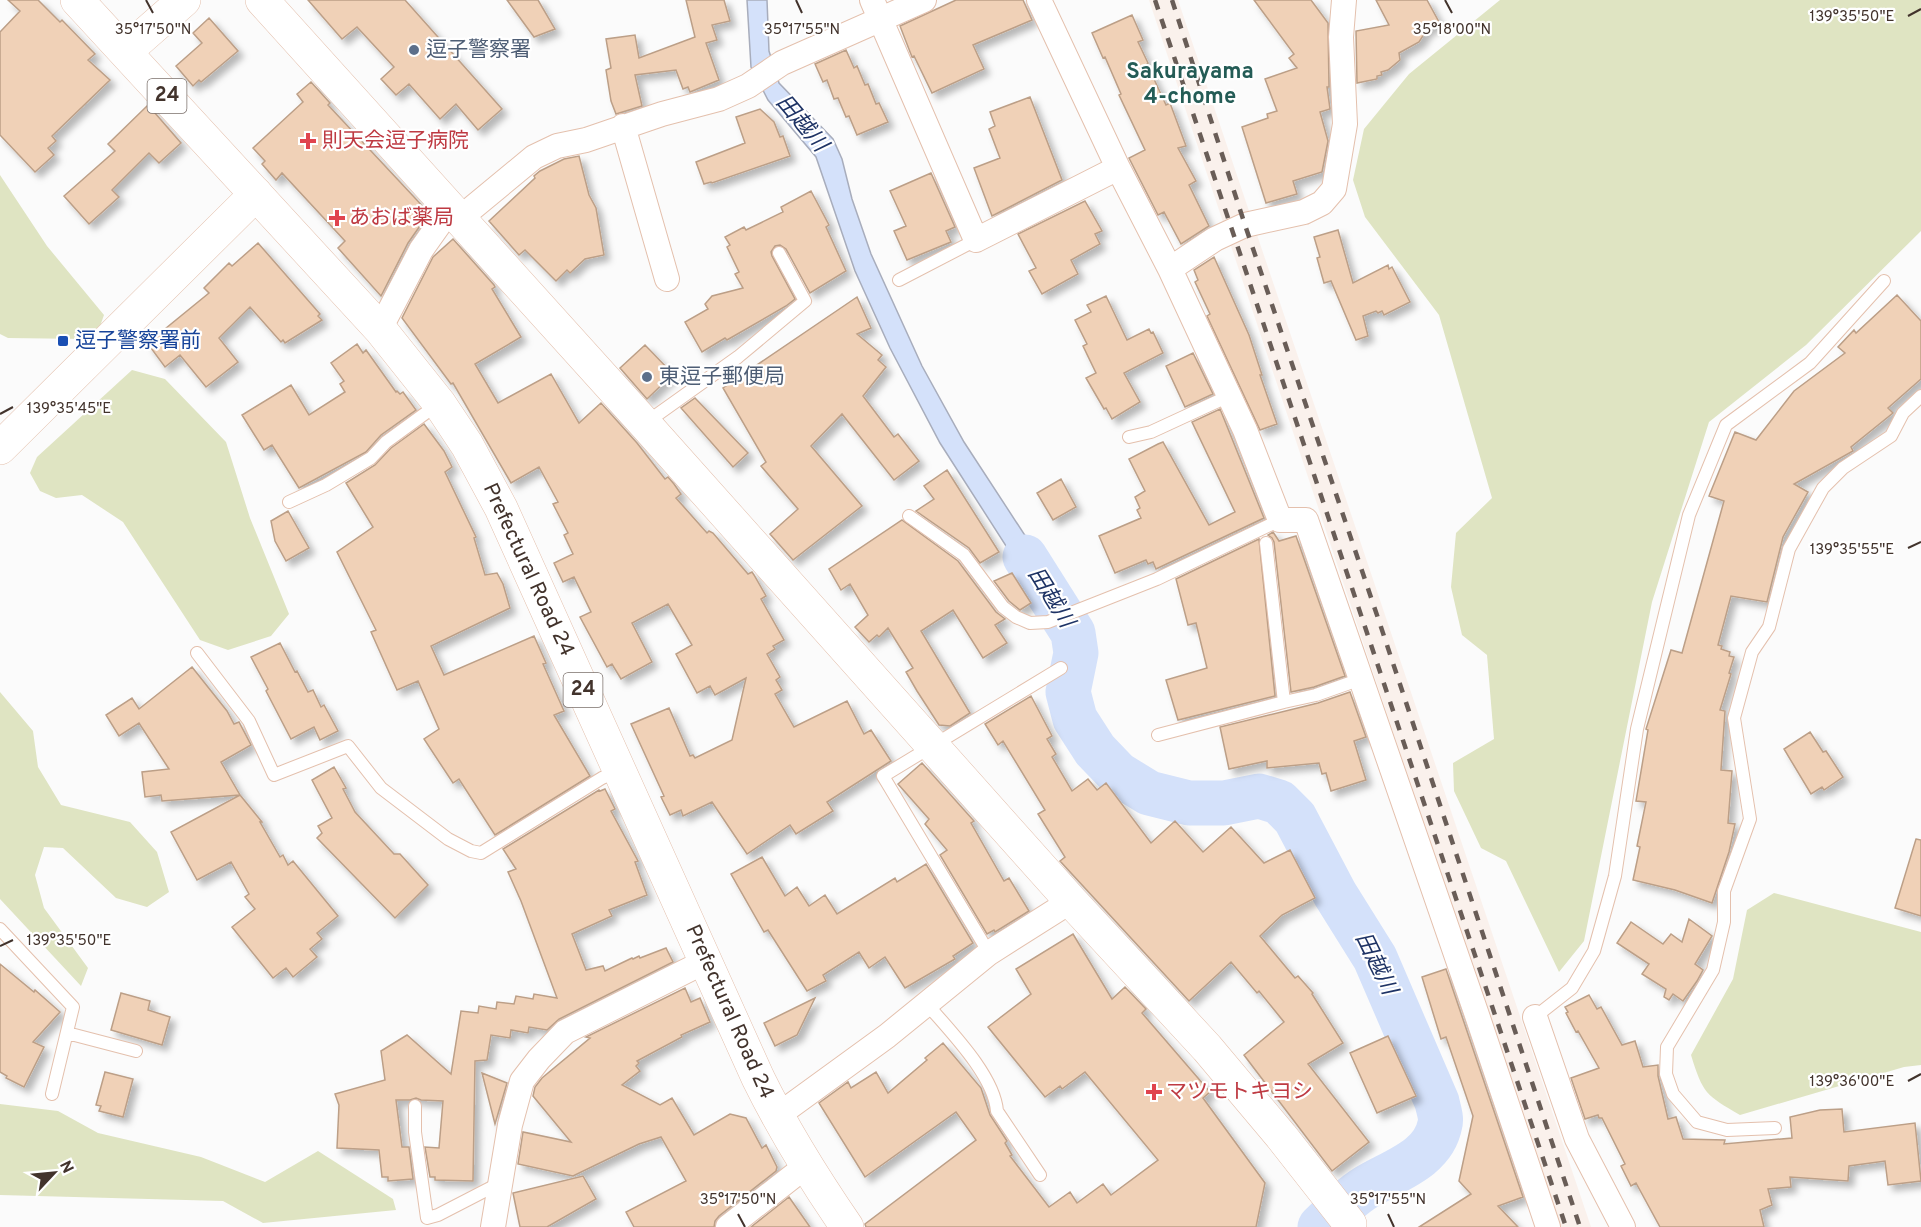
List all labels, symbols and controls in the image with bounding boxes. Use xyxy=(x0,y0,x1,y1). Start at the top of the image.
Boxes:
text: 139°35'50"E xyxy=(1810,8,1894,27)
text: 35°17'50"N xyxy=(115,21,191,40)
text: 35°17'55"N xyxy=(764,21,840,40)
text: 35°18'00"N xyxy=(1413,21,1491,40)
place label: 逗子警察署 xyxy=(426,37,531,64)
marker: 逗子警察署 xyxy=(407,43,421,57)
district label: Sakurayama 4-chome xyxy=(1126,59,1254,111)
road number: 24 xyxy=(148,79,186,113)
water label: 田越川 xyxy=(769,90,834,159)
place label: 則天会逗子病院 xyxy=(322,128,469,155)
marker: 則天会逗子病院 xyxy=(299,132,317,150)
place label: あおば薬局 xyxy=(349,205,454,232)
marker: あおば薬局 xyxy=(330,211,344,225)
place label: 逗子警察署前 xyxy=(75,328,201,355)
marker: 逗子警察署前 xyxy=(56,334,70,348)
place label: 東逗子郵便局 xyxy=(659,364,785,391)
marker: 東逗子郵便局 xyxy=(640,370,654,384)
text: 139°35'45"E xyxy=(27,400,111,419)
street label: Prefectural Road 24 xyxy=(476,479,580,661)
text: 139°35'55"E xyxy=(1810,541,1894,560)
water label: 田越川 xyxy=(1021,563,1080,635)
road number: 24 xyxy=(564,673,602,707)
street label: Prefectural Road 24 xyxy=(678,921,780,1103)
water label: 田越川 xyxy=(1348,928,1402,1001)
text: 139°35'50"E xyxy=(27,932,111,951)
text: 139°36'00"E xyxy=(1810,1073,1894,1092)
place label: マツモトキヨシ xyxy=(1166,1079,1313,1106)
marker: マツモトキヨシ xyxy=(1147,1085,1161,1099)
north arrow xyxy=(24,1143,84,1203)
text: N xyxy=(54,1158,77,1177)
text: 35°17'50"N xyxy=(700,1191,776,1210)
text: 35°17'55"N xyxy=(1350,1191,1426,1210)

